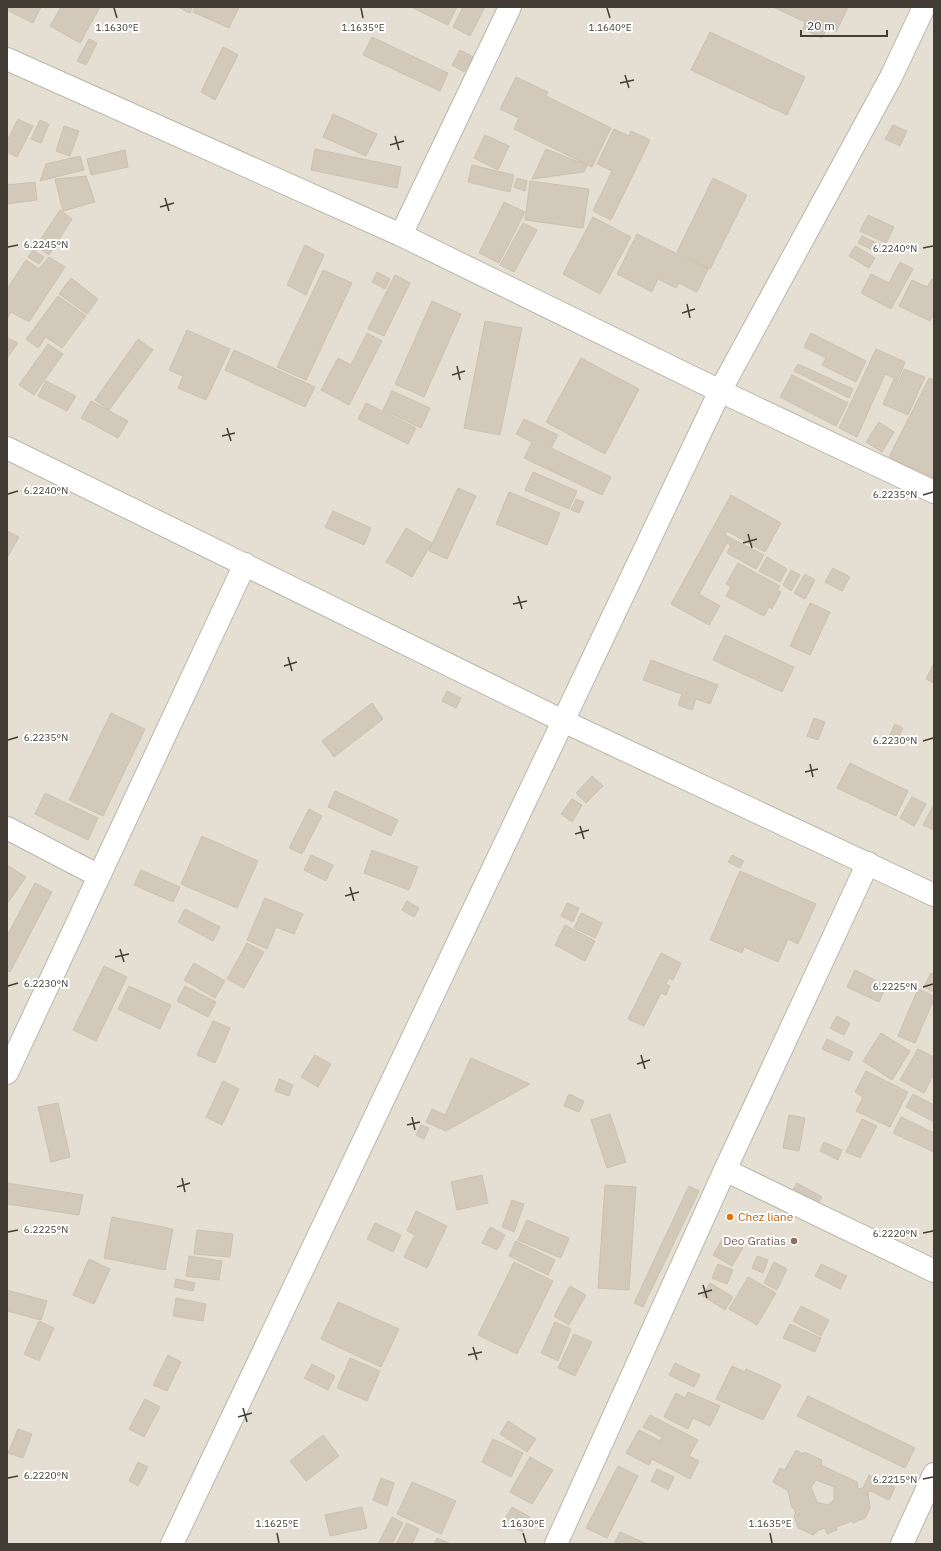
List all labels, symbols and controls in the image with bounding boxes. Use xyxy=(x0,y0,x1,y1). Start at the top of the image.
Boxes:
scale bar xyxy=(801,12,887,38)
text: 20 m xyxy=(807,18,835,33)
text: 1.1630°E xyxy=(95,21,139,34)
text: 1.1635°E xyxy=(341,21,385,34)
text: 1.1640°E xyxy=(588,21,632,34)
text: 6.2245°N xyxy=(24,238,68,251)
text: 6.2240°N xyxy=(873,242,917,255)
text: 6.2240°N xyxy=(24,484,68,497)
text: 6.2235°N xyxy=(873,488,917,501)
text: 6.2235°N xyxy=(24,731,68,744)
text: 6.2230°N xyxy=(873,734,917,747)
text: 6.2230°N xyxy=(24,977,68,990)
text: 6.2225°N xyxy=(873,980,917,993)
place label: Chez liane xyxy=(738,1209,794,1224)
marker: Chez liane xyxy=(725,1212,735,1222)
text: 6.2225°N xyxy=(24,1223,68,1236)
text: 6.2220°N xyxy=(873,1227,917,1240)
place label: Deo Gratias xyxy=(723,1233,786,1248)
marker: Deo Gratias xyxy=(789,1236,799,1246)
text: 6.2220°N xyxy=(24,1469,68,1482)
text: 6.2215°N xyxy=(873,1473,917,1486)
text: 1.1625°E xyxy=(255,1517,299,1530)
text: 1.1630°E xyxy=(501,1517,545,1530)
text: 1.1635°E xyxy=(748,1517,792,1530)

